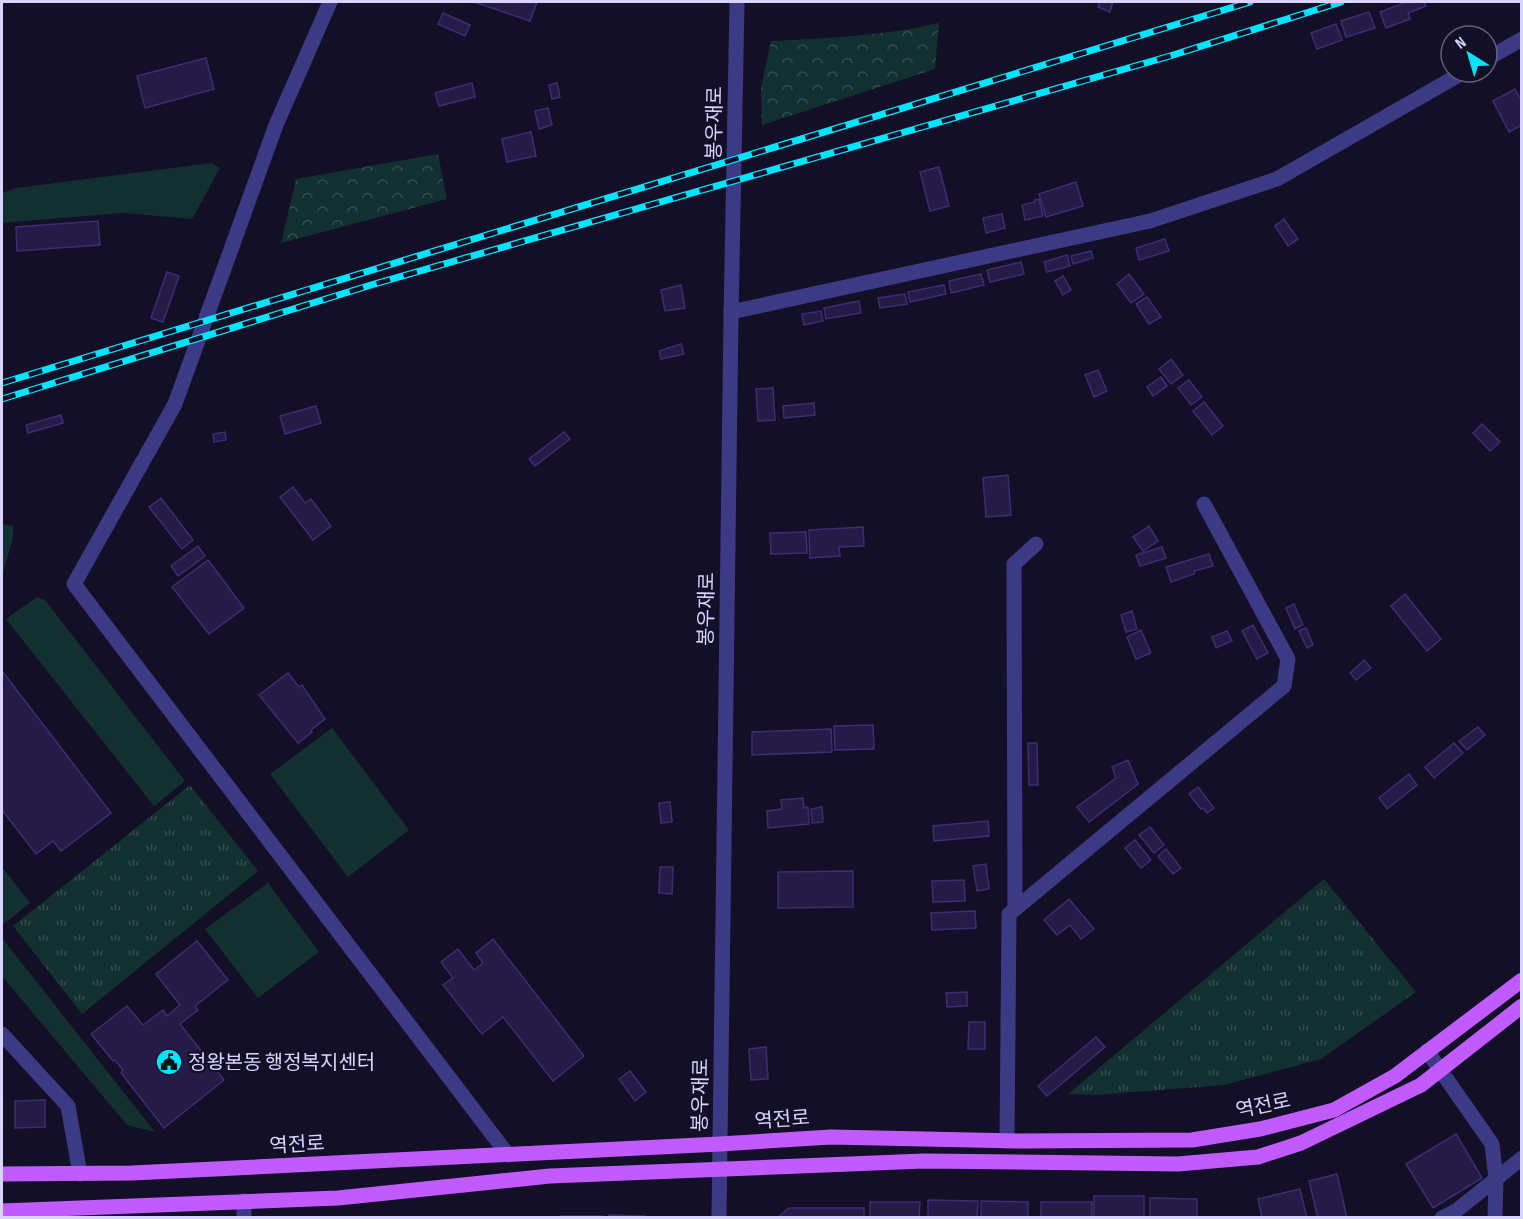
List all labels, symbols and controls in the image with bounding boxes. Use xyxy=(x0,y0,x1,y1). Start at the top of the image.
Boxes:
north arrow xyxy=(1439,24,1499,84)
text: N xyxy=(1452,33,1470,53)
street label: 봉우재로 xyxy=(702,86,728,160)
street label: 봉우재로 xyxy=(694,572,720,646)
public building icon: 정왕본동 행정복지센터 xyxy=(154,1047,184,1077)
place label: 정왕본동 행정복지센터 xyxy=(188,1051,375,1075)
street label: 봉우재로 xyxy=(688,1058,714,1132)
street label: 역전로 xyxy=(1234,1089,1293,1123)
street label: 역전로 xyxy=(754,1106,810,1134)
street label: 역전로 xyxy=(269,1132,325,1158)

